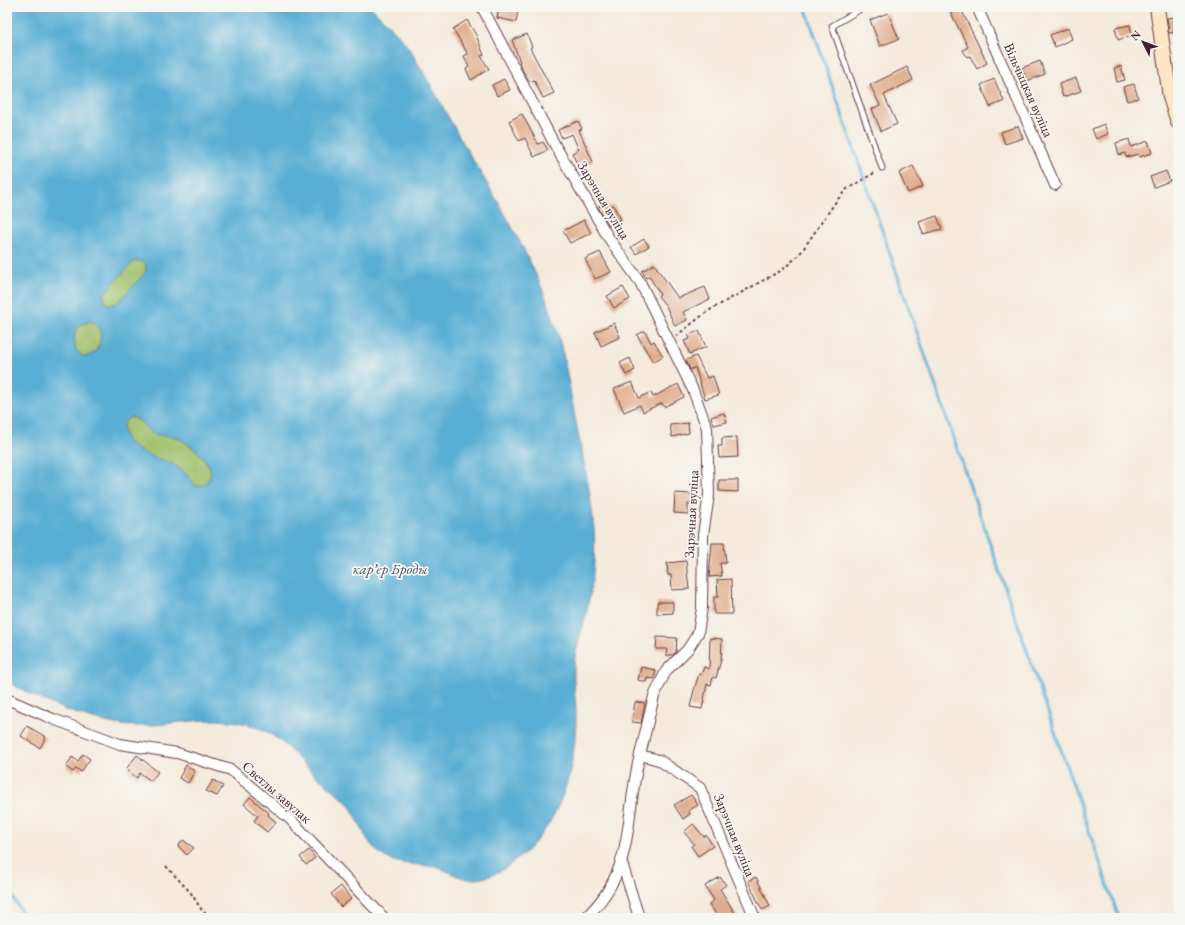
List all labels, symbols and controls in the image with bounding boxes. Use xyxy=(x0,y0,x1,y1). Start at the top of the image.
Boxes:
north arrow xyxy=(1123,22,1163,62)
text: N xyxy=(1127,27,1144,43)
street label: Вільчыцкая вуліца xyxy=(1000,40,1058,140)
street label: Зарэчная вуліца xyxy=(574,158,635,243)
street label: Зарэчная вуліца xyxy=(680,469,702,558)
water label: карʼер Броды xyxy=(352,559,428,578)
street label: Светлы завулак xyxy=(239,757,316,827)
street label: Зарэчная вуліца xyxy=(710,791,760,880)

